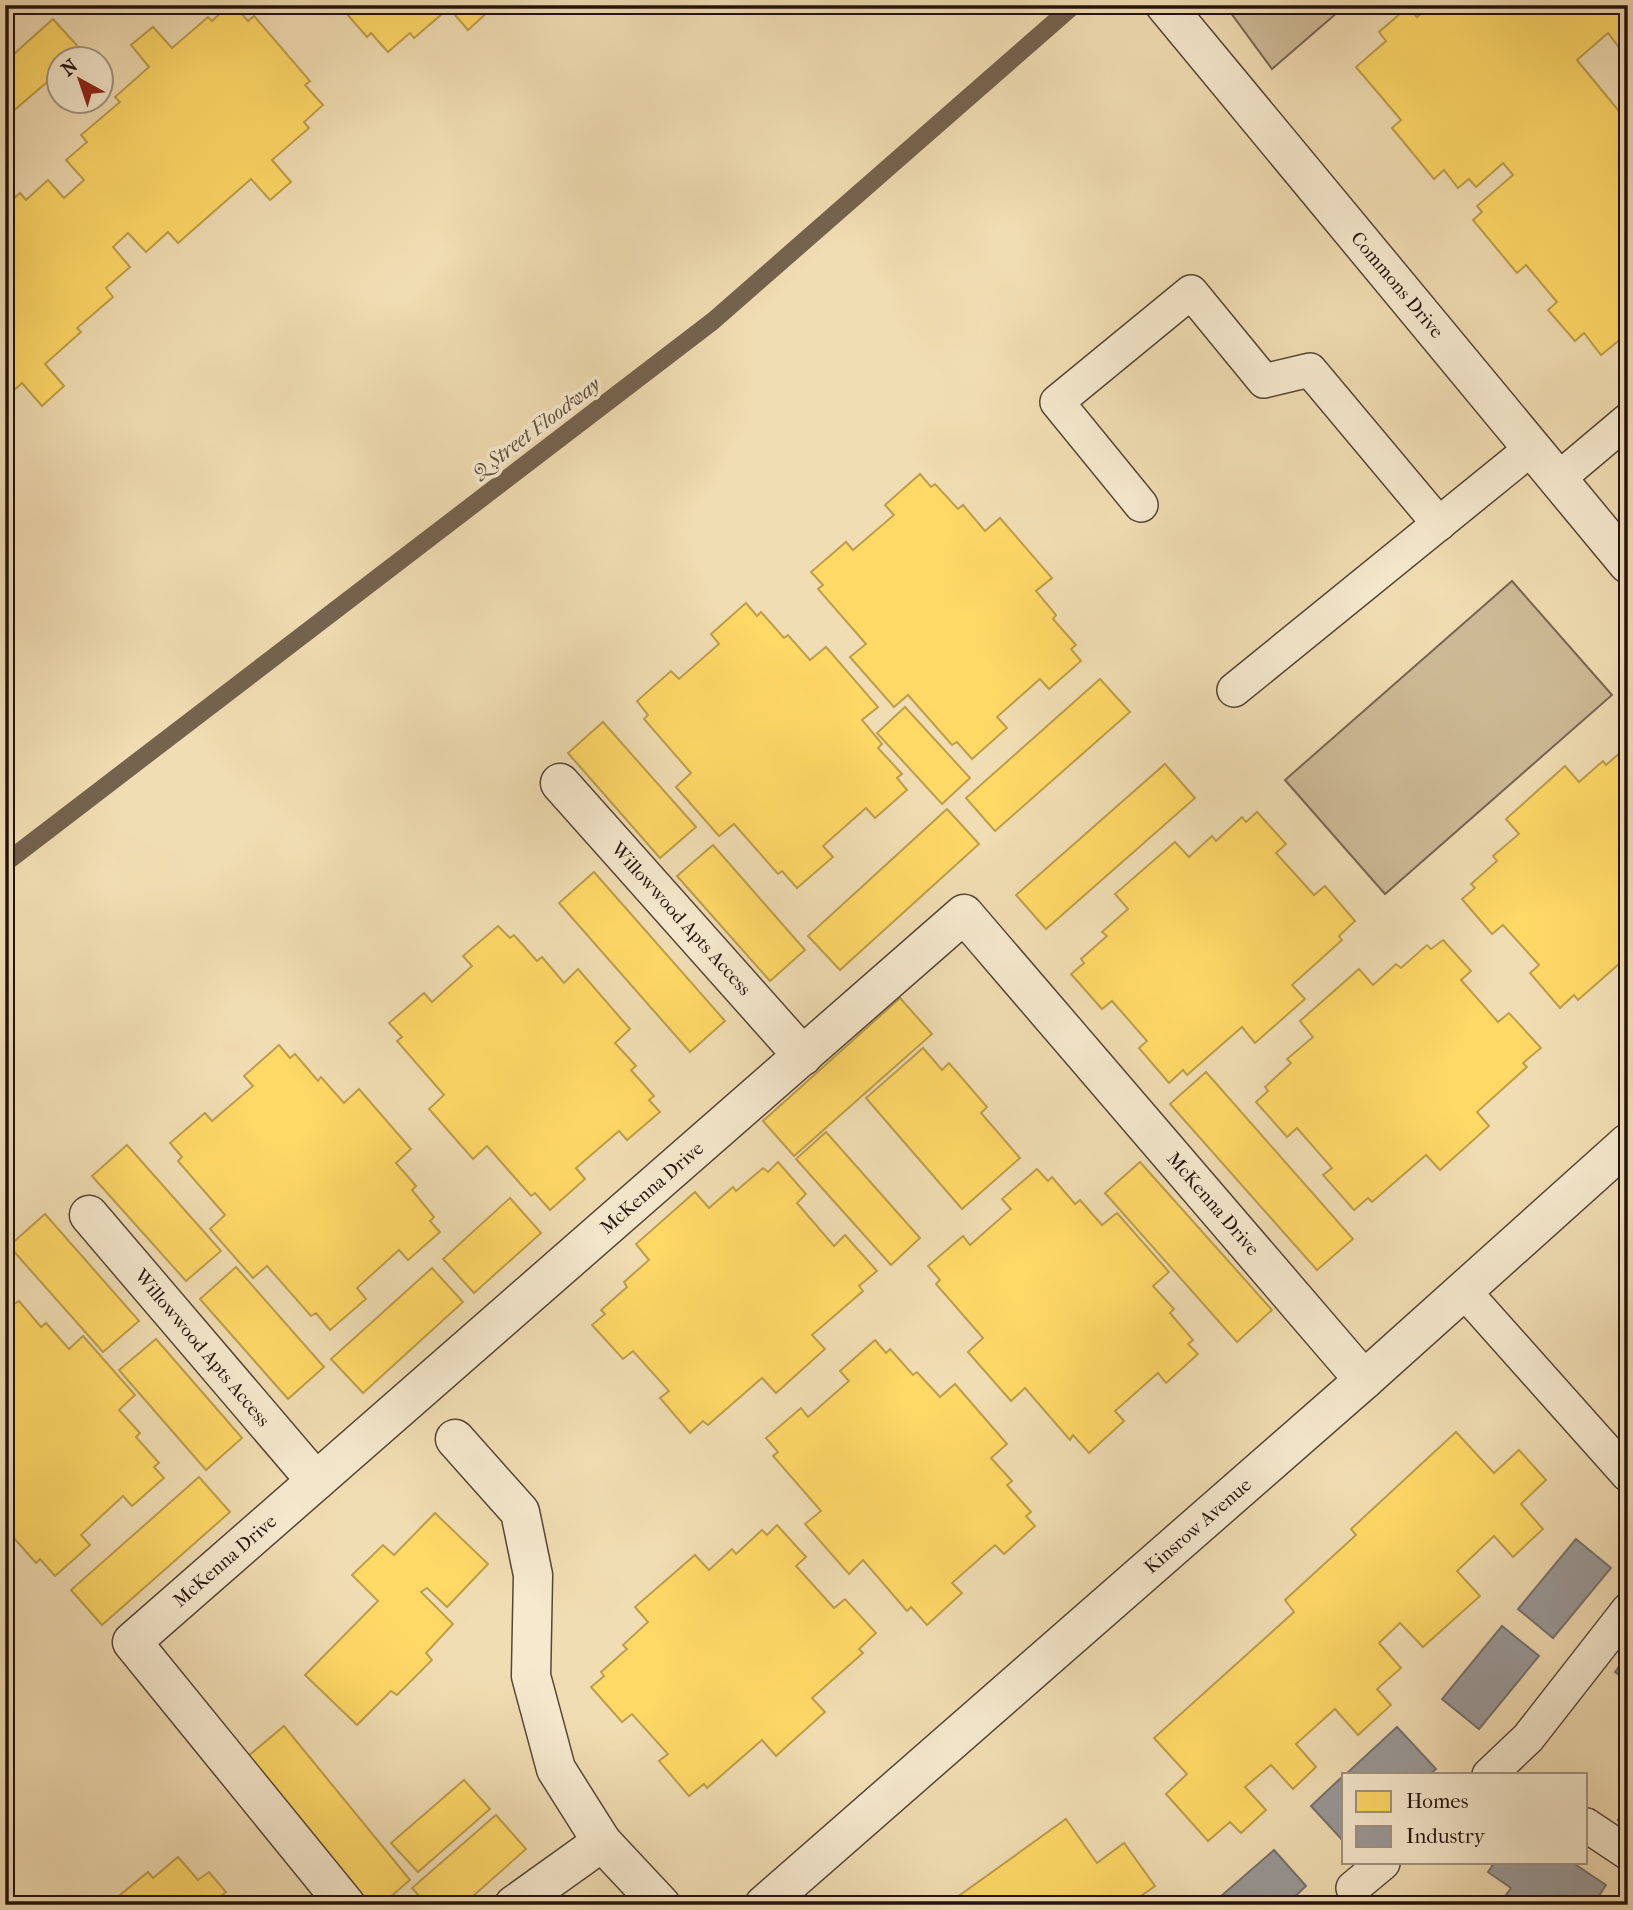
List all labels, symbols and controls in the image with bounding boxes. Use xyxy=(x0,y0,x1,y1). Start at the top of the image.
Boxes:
north arrow xyxy=(46,46,116,116)
text: N xyxy=(57,54,83,81)
street label: Commons Drive xyxy=(1346,227,1448,343)
water label: Q Street Floodway xyxy=(467,371,606,485)
street label: Willowwood Apts Access xyxy=(606,837,756,1000)
street label: McKenna Drive xyxy=(596,1137,708,1239)
street label: McKenna Drive xyxy=(1162,1148,1264,1260)
street label: Willowwood Apts Access xyxy=(129,1264,274,1431)
street label: Kinsrow Avenue xyxy=(1140,1474,1256,1578)
street label: McKenna Drive xyxy=(169,1510,281,1612)
legend xyxy=(1342,1773,1588,1864)
text: Homes xyxy=(1406,1789,1469,1813)
text: Industry xyxy=(1406,1824,1486,1848)

